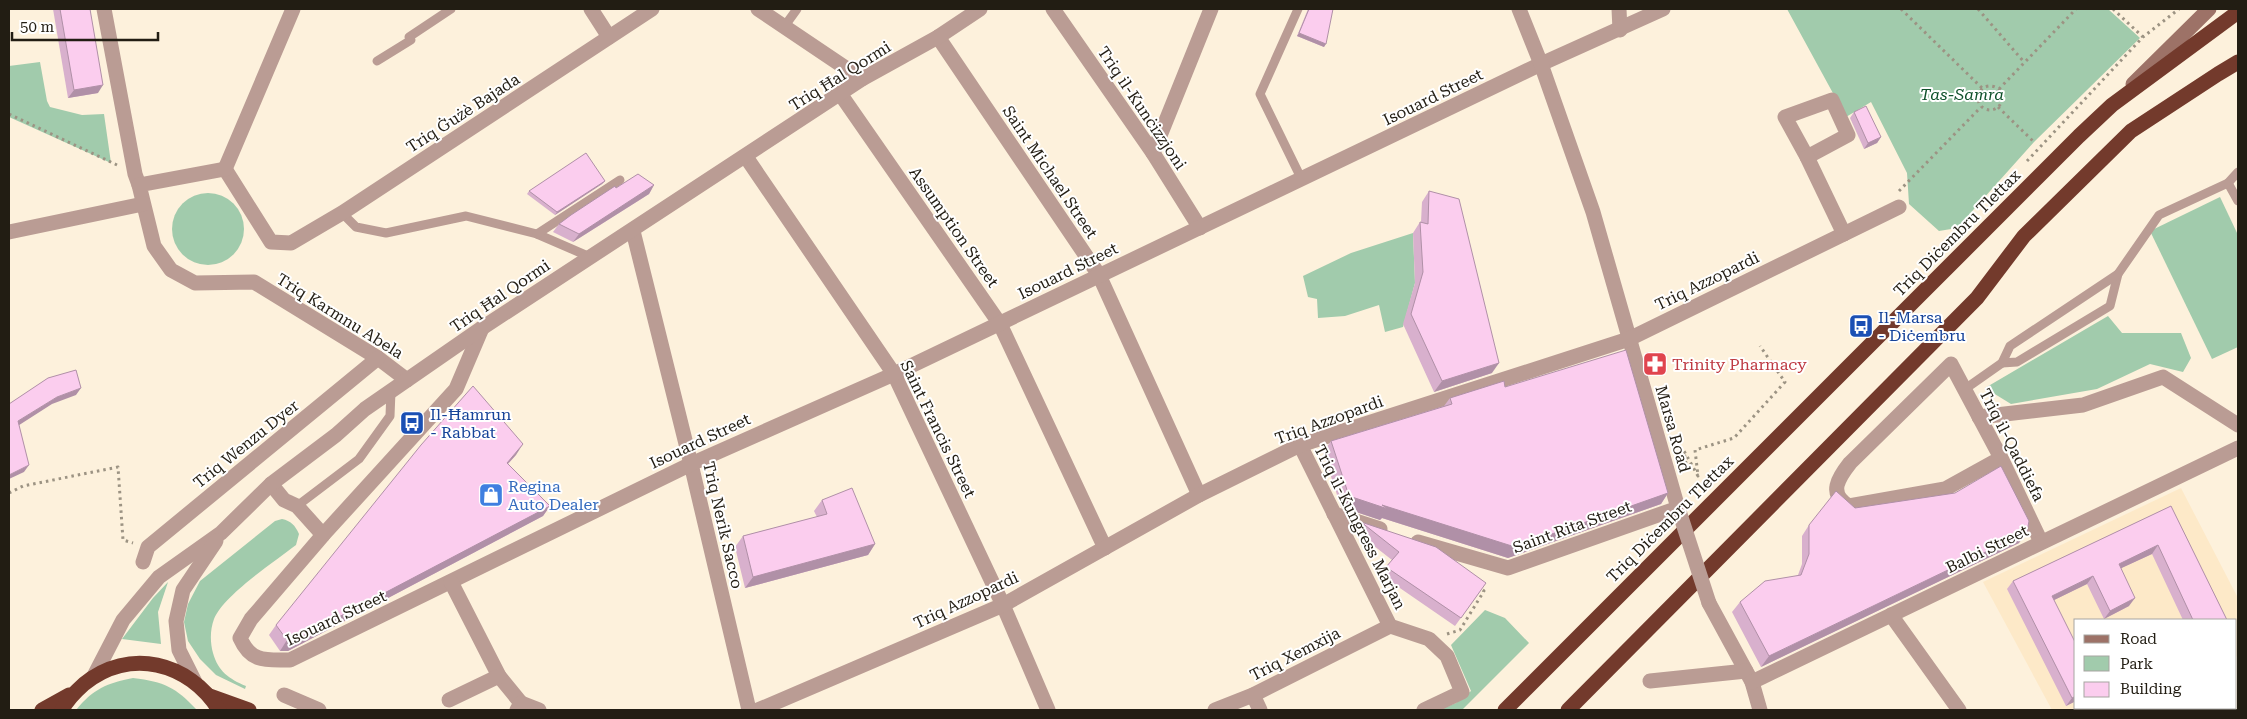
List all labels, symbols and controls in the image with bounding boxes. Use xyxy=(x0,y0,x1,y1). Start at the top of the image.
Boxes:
scale bar xyxy=(12,10,159,42)
text: 50 m xyxy=(20,18,55,36)
street label: Triq Ħal Qormi xyxy=(786,37,894,115)
street label: Triq il-Kunċizzjoni xyxy=(1094,43,1190,173)
street label: Isouard Street xyxy=(1380,65,1486,129)
street label: Triq Ġużè Bajada xyxy=(403,69,523,157)
park label: Tas-Samra xyxy=(1920,85,2004,104)
street label: Saint Michael Street xyxy=(999,102,1101,242)
street label: Assumption Street xyxy=(905,163,1003,291)
street label: Triq Diċembru Tlettax xyxy=(1890,165,2025,300)
street label: Isouard Street xyxy=(1015,239,1121,303)
street label: Triq Azzopardi xyxy=(1652,248,1762,314)
street label: Triq Ħal Qormi xyxy=(447,256,553,336)
street label: Triq Karmnu Abela xyxy=(273,269,407,363)
place label: Il-Marsa - Diċembru xyxy=(1878,308,1966,345)
bus stop icon: Il-Marsa - Diċembru xyxy=(1848,313,1874,339)
pharmacy icon: Trinity Pharmacy xyxy=(1642,351,1668,377)
place label: Trinity Pharmacy xyxy=(1672,355,1807,374)
street label: Saint Francis Street xyxy=(896,357,980,501)
street label: Marsa Road xyxy=(1651,383,1695,475)
street label: Triq il-Qaddiefa xyxy=(1975,386,2049,505)
street label: Triq Azzopardi xyxy=(1272,392,1386,448)
street label: Triq Wenzu Dyer xyxy=(190,396,303,492)
place label: Il-Ħamrun - Rabbat xyxy=(430,405,511,442)
street label: Isouard Street xyxy=(647,409,753,473)
bus stop icon: Il-Ħamrun - Rabbat xyxy=(399,410,425,436)
street label: Triq il-Kungress Marjan xyxy=(1310,441,1410,613)
street label: Triq Diċembru Tlettax xyxy=(1603,451,1738,586)
street label: Triq Nerik Sacco xyxy=(699,460,747,591)
place label: Regina Auto Dealer xyxy=(508,477,599,514)
shop icon: Regina Auto Dealer xyxy=(478,482,504,508)
street label: Saint Rita Street xyxy=(1510,497,1634,557)
street label: Balbi Street xyxy=(1943,521,2031,577)
street label: Triq Azzopardi xyxy=(911,567,1021,633)
street label: Isouard Street xyxy=(283,586,389,650)
legend xyxy=(2074,619,2237,709)
street label: Triq Xemxija xyxy=(1247,623,1344,685)
text: Road xyxy=(2120,630,2157,648)
text: Park xyxy=(2120,655,2154,673)
text: Building xyxy=(2120,680,2182,698)

